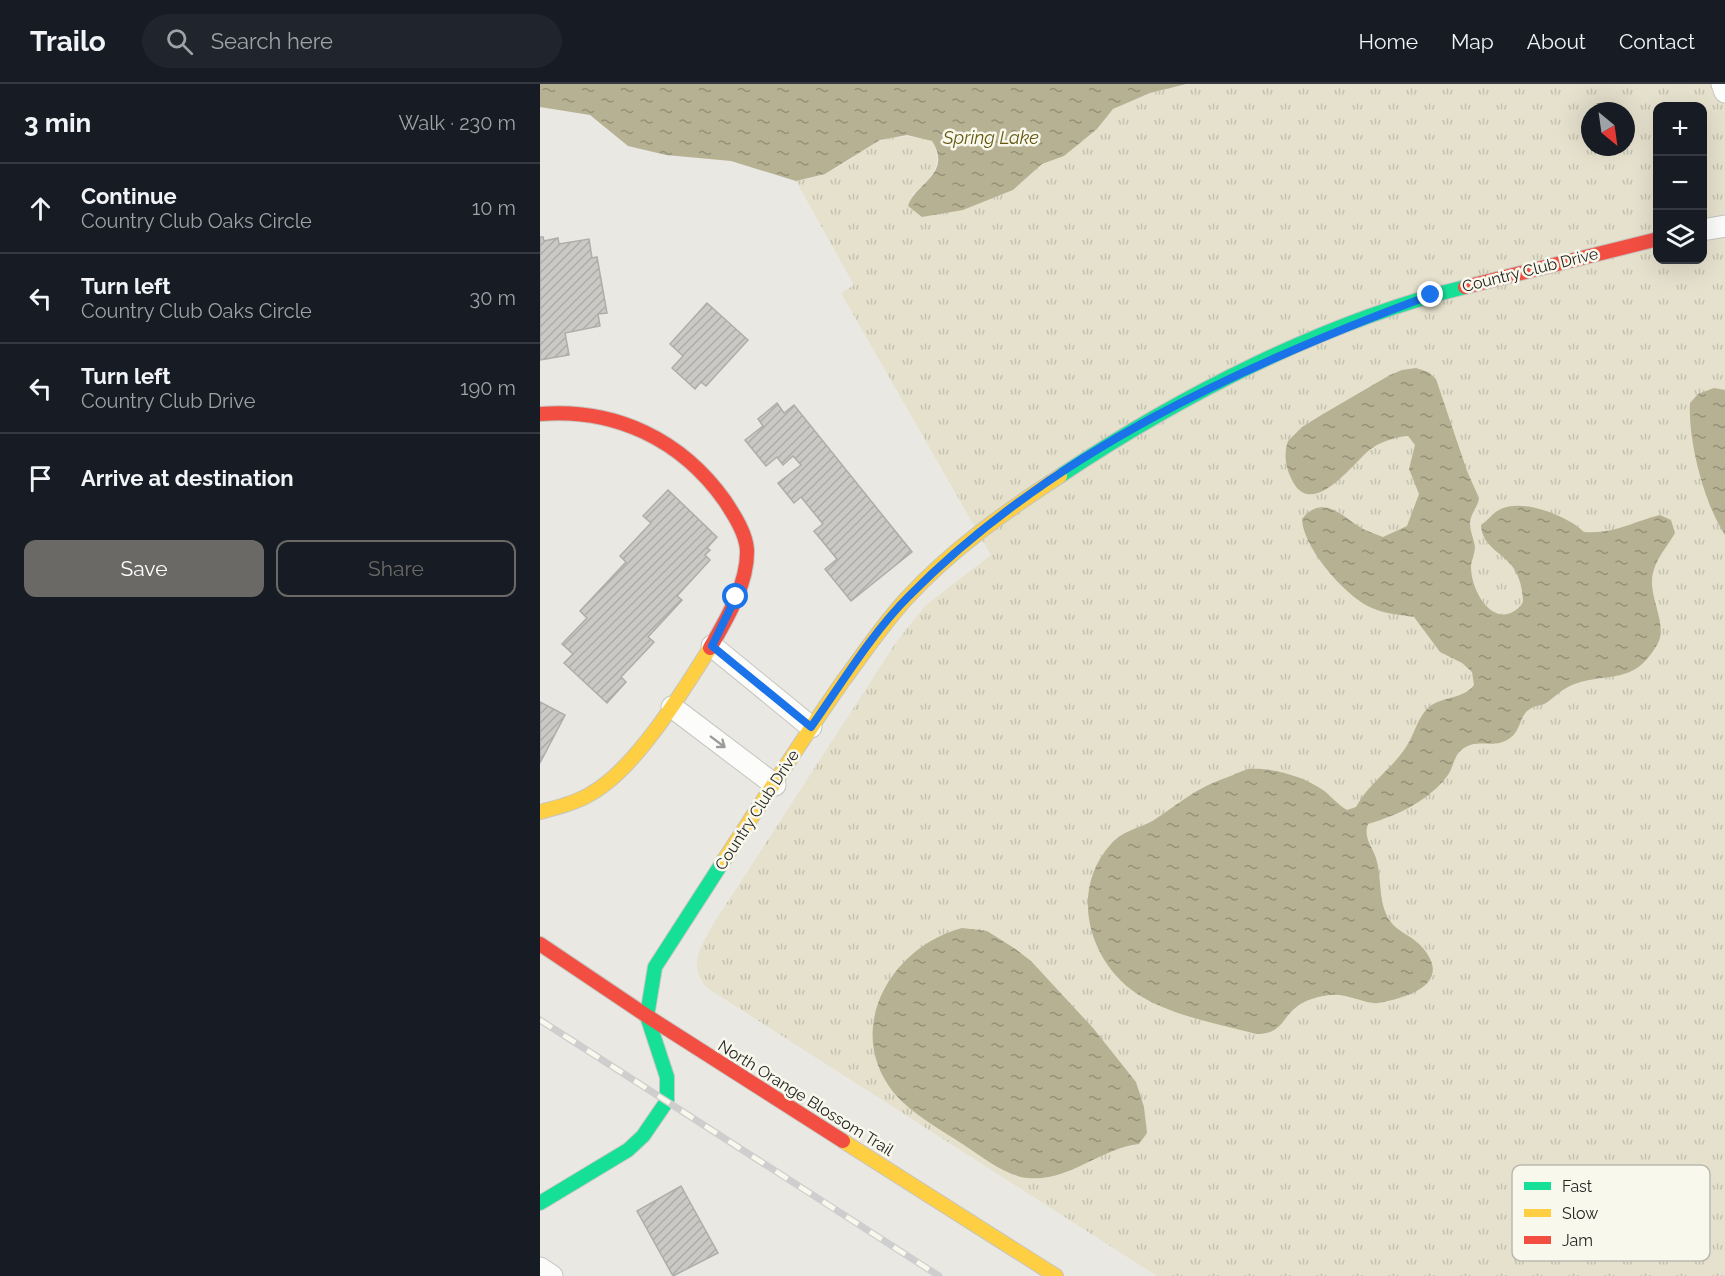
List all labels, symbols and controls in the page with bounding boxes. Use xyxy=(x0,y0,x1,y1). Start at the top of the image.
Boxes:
search box xyxy=(142,14,562,68)
text: Trailo xyxy=(30,25,106,58)
icon: search xyxy=(163,25,196,58)
text: Search here xyxy=(211,28,333,54)
text: Home xyxy=(1359,29,1418,54)
text: Map xyxy=(1451,29,1494,54)
text: About xyxy=(1527,29,1586,54)
text: Contact xyxy=(1619,29,1695,54)
north arrow xyxy=(1581,102,1635,156)
map controls xyxy=(1653,102,1707,264)
button: + xyxy=(1653,102,1707,156)
text: 3 min xyxy=(24,108,91,138)
text: Walk · 230 m xyxy=(398,111,516,135)
water label: Spring Lake xyxy=(942,127,1039,148)
button: − xyxy=(1653,156,1707,210)
text: Continue xyxy=(81,183,177,209)
icon: ahead xyxy=(24,192,57,225)
text: 10 m xyxy=(472,196,516,220)
text: Country Club Oaks Circle xyxy=(81,209,312,233)
button: layers xyxy=(1653,210,1707,264)
street label: Country Club Drive xyxy=(1460,244,1600,296)
text: Turn left xyxy=(81,273,171,299)
route end xyxy=(1417,281,1443,307)
icon: left xyxy=(24,282,57,315)
text: 30 m xyxy=(470,286,516,310)
text: Country Club Oaks Circle xyxy=(81,299,312,323)
text: Turn left xyxy=(81,363,171,389)
icon: left xyxy=(24,372,57,405)
text: 190 m xyxy=(460,376,516,400)
text: Country Club Drive xyxy=(81,389,255,413)
icon: arrive xyxy=(24,462,57,495)
text: Arrive at destination xyxy=(81,465,294,491)
button: Save xyxy=(24,540,264,597)
button: Share xyxy=(276,540,516,597)
route start xyxy=(722,583,748,609)
one-way arrow xyxy=(710,736,726,748)
street label: Country Club Drive xyxy=(711,746,803,874)
street label: North Orange Blossom Trail xyxy=(715,1036,898,1160)
legend xyxy=(1512,1165,1710,1261)
text: Fast xyxy=(1562,1177,1593,1196)
text: Slow xyxy=(1562,1204,1598,1223)
text: Jam xyxy=(1562,1231,1593,1250)

